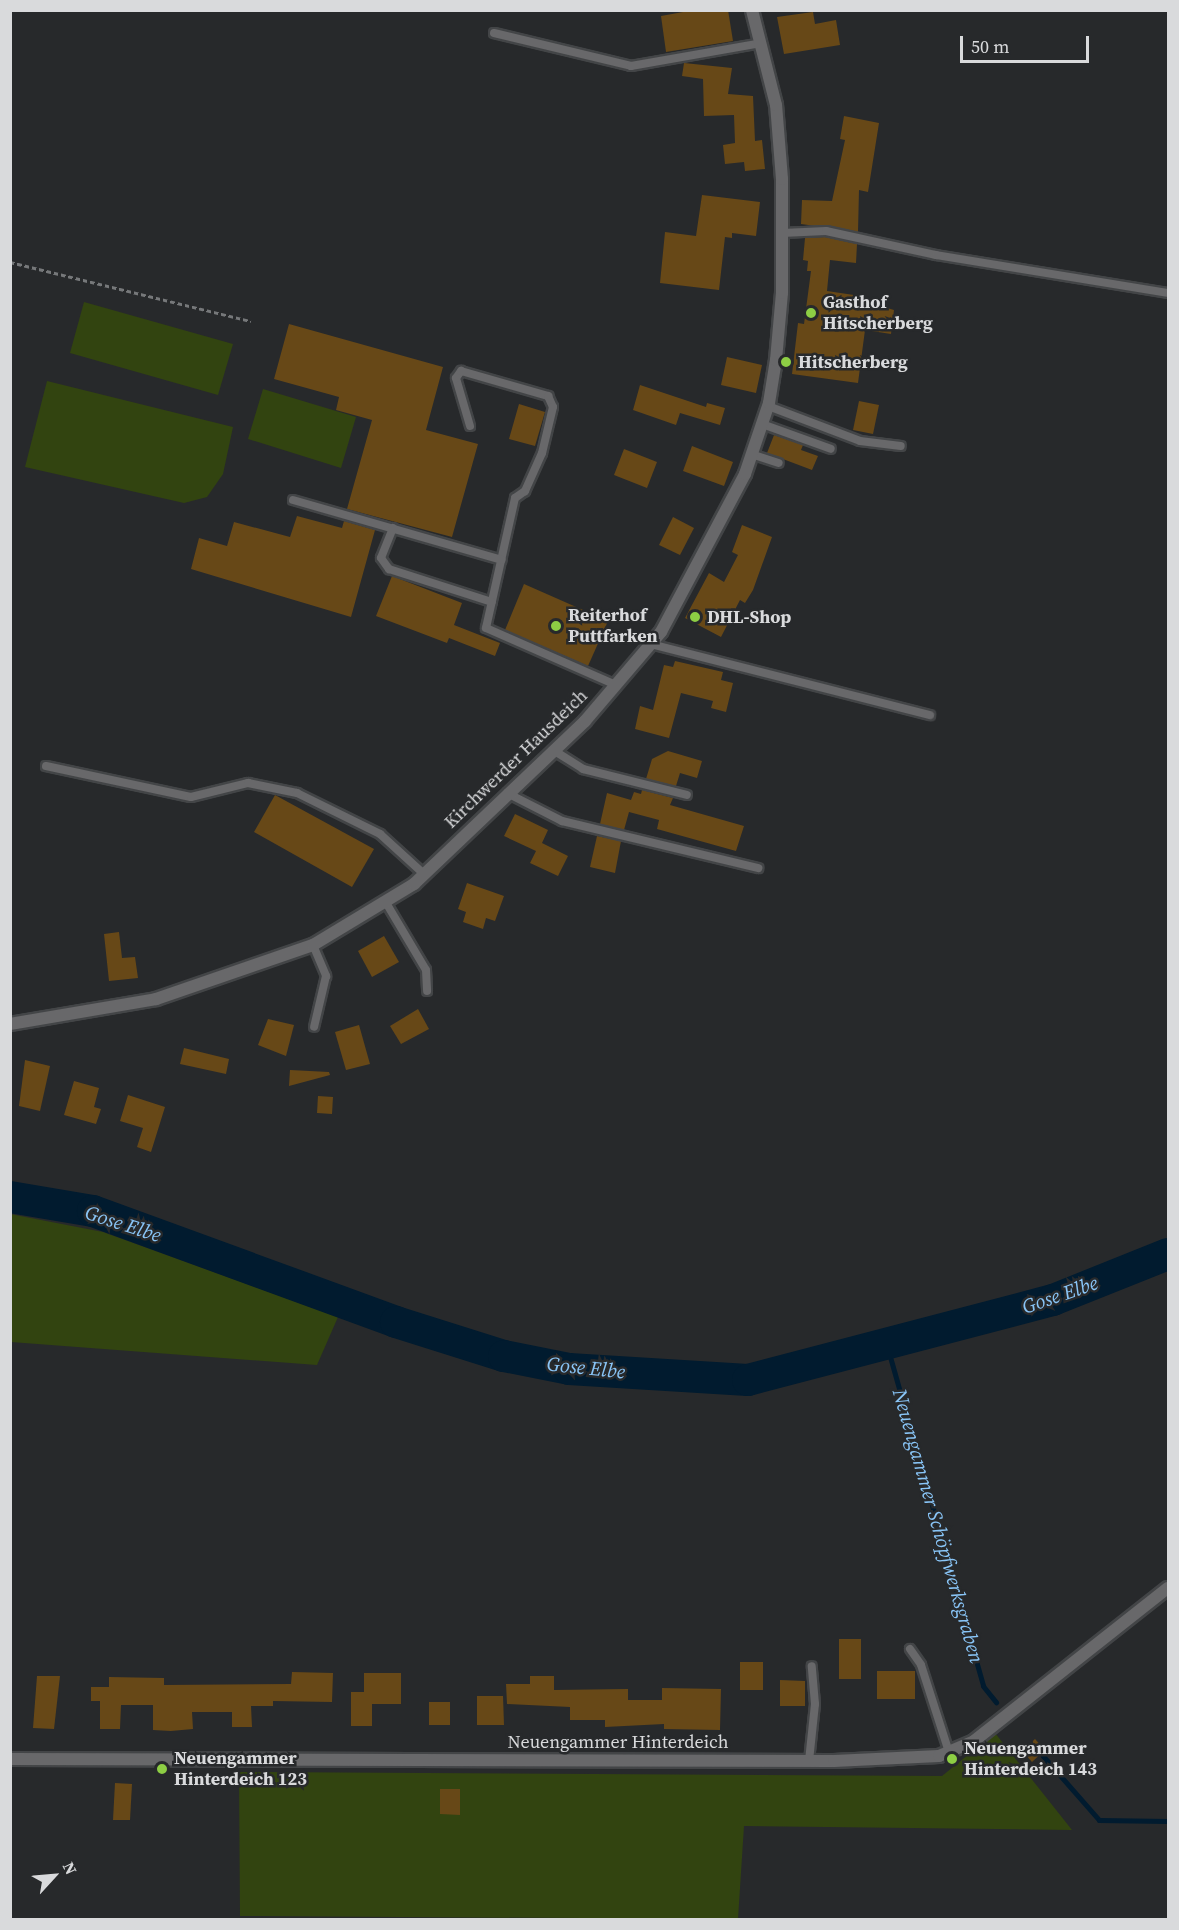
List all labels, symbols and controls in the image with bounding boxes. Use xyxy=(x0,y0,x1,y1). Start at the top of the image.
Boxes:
scale bar xyxy=(963,24,1092,62)
text: 50 m xyxy=(971,34,1009,59)
place label: Gasthof Hitscherberg xyxy=(823,292,933,334)
marker: Gasthof Hitscherberg xyxy=(804,306,818,320)
place label: Hitscherberg xyxy=(798,351,908,373)
marker: Hitscherberg xyxy=(779,355,793,369)
place label: Reiterhof Puttfarken xyxy=(568,605,658,648)
place label: DHL-Shop xyxy=(707,606,791,628)
marker: DHL-Shop xyxy=(688,610,702,624)
marker: Reiterhof Puttfarken xyxy=(549,619,563,633)
street label: Kirchwerder Hausdeich xyxy=(440,685,592,833)
water label: Gose Elbe xyxy=(82,1200,164,1248)
water label: Gose Elbe xyxy=(1019,1271,1101,1319)
water label: Gose Elbe xyxy=(546,1352,626,1384)
water label: Neuengammer Schöpfwerksgraben xyxy=(887,1386,989,1666)
street label: Neuengammer Hinterdeich xyxy=(507,1731,729,1753)
place label: Neuengammer Hinterdeich 143 xyxy=(964,1738,1097,1780)
place label: Neuengammer Hinterdeich 123 xyxy=(174,1748,307,1790)
marker: Neuengammer Hinterdeich 143 xyxy=(945,1752,959,1766)
marker: Neuengammer Hinterdeich 123 xyxy=(155,1762,169,1776)
north arrow xyxy=(24,1846,84,1906)
text: N xyxy=(58,1858,83,1878)

